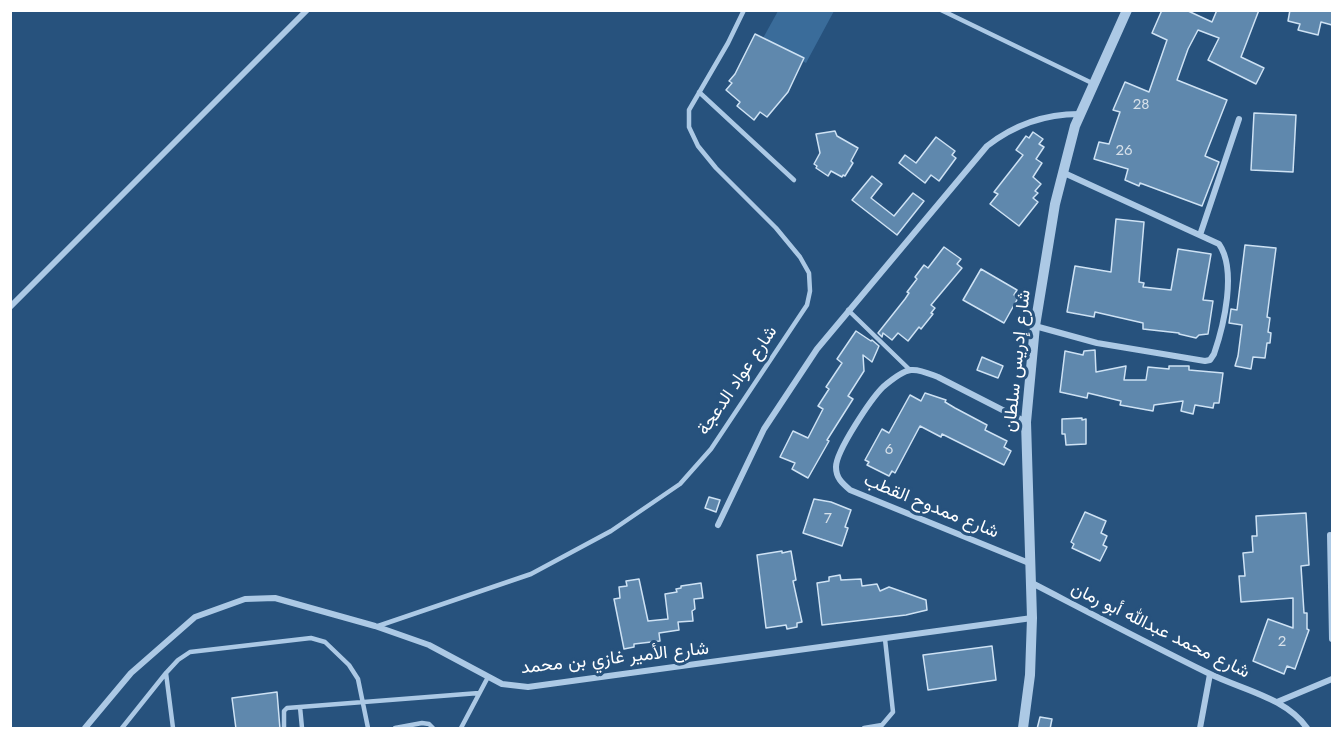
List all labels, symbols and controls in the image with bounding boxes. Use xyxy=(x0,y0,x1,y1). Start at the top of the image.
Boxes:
house number: 28 xyxy=(1133,96,1149,114)
house number: 26 xyxy=(1115,142,1133,160)
street label: شارع إدريس سلطان xyxy=(1000,289,1036,433)
street label: شارع عواد الدعجة xyxy=(694,322,782,440)
house number: 6 xyxy=(885,441,893,459)
street label: شارع ممدوح القطب xyxy=(860,470,1002,544)
house number: 7 xyxy=(824,510,832,528)
street label: شارع محمد عبدالله أبو رمان xyxy=(1067,578,1253,684)
house number: 2 xyxy=(1278,633,1286,651)
street label: شارع الأمير غازي بن محمد xyxy=(520,638,710,680)

